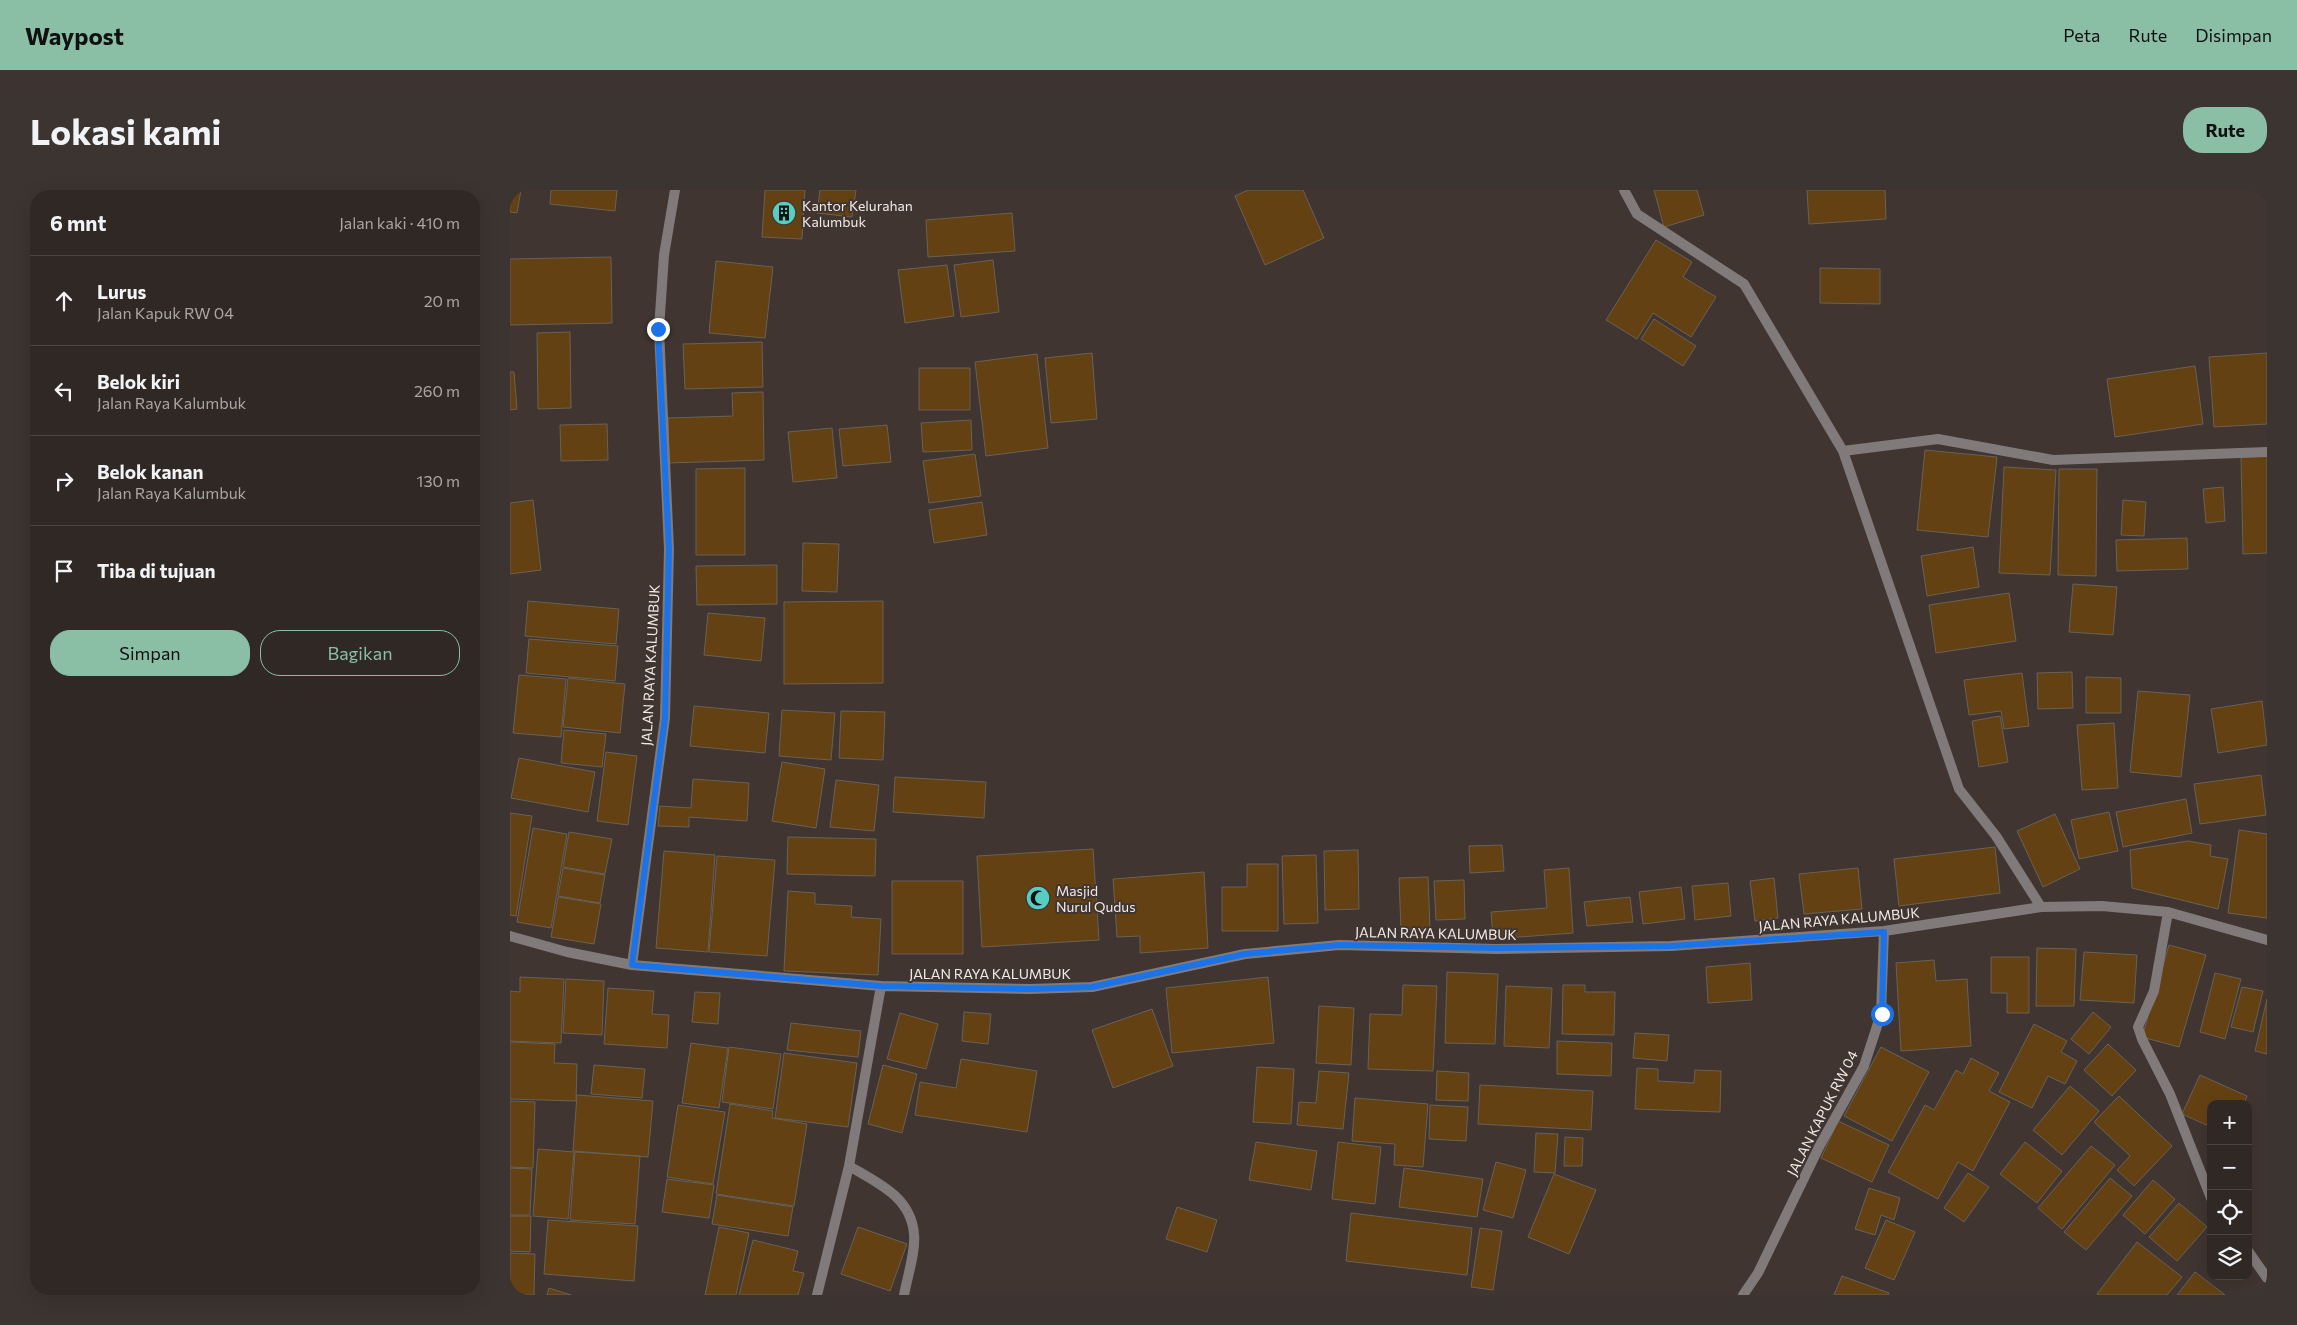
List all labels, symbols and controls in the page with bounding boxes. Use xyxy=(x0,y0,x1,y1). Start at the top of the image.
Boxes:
text: Waypost xyxy=(25,21,124,50)
text: Peta xyxy=(2063,24,2100,46)
text: Rute xyxy=(2128,24,2167,46)
text: Disimpan xyxy=(2195,24,2272,46)
button: Rute xyxy=(2183,107,2267,153)
text: Lokasi kami xyxy=(30,109,221,152)
place label: Kantor Kelurahan Kalumbuk xyxy=(802,197,913,230)
building icon: Kantor Kelurahan Kalumbuk xyxy=(771,200,797,226)
text: 6 mnt xyxy=(50,210,106,235)
text: Jalan kaki · 410 m xyxy=(339,213,460,232)
text: Lurus xyxy=(97,280,146,303)
icon: ahead xyxy=(50,287,78,315)
text: 20 m xyxy=(424,291,460,310)
text: Jalan Kapuk RW 04 xyxy=(97,303,234,322)
route end xyxy=(647,318,670,341)
text: Belok kiri xyxy=(97,370,180,393)
icon: left xyxy=(50,377,78,405)
text: 260 m xyxy=(414,381,460,400)
text: Jalan Raya Kalumbuk xyxy=(97,393,246,412)
text: Belok kanan xyxy=(97,460,204,483)
icon: right xyxy=(50,467,78,495)
text: 130 m xyxy=(417,471,460,490)
text: Jalan Raya Kalumbuk xyxy=(97,483,246,502)
icon: arrive xyxy=(50,557,78,585)
text: Tiba di tujuan xyxy=(97,559,215,582)
street label: JALAN RAYA KALUMBUK xyxy=(637,584,663,746)
button: Simpan xyxy=(50,630,250,676)
button: Bagikan xyxy=(260,630,460,676)
place label: Masjid Nurul Qudus xyxy=(1056,882,1136,915)
mosque icon: Masjid Nurul Qudus xyxy=(1025,885,1051,911)
street label: JALAN RAYA KALUMBUK xyxy=(1758,903,1920,935)
street label: JALAN RAYA KALUMBUK xyxy=(1355,923,1517,943)
street label: JALAN RAYA KALUMBUK xyxy=(909,965,1071,982)
route start xyxy=(1871,1003,1894,1026)
street label: JALAN KAPUK RW 04 xyxy=(1783,1047,1861,1179)
map controls xyxy=(2207,1100,2252,1280)
button: + xyxy=(2207,1100,2252,1145)
button: − xyxy=(2207,1145,2252,1190)
button: locate xyxy=(2207,1190,2252,1235)
button: layers xyxy=(2207,1235,2252,1280)

